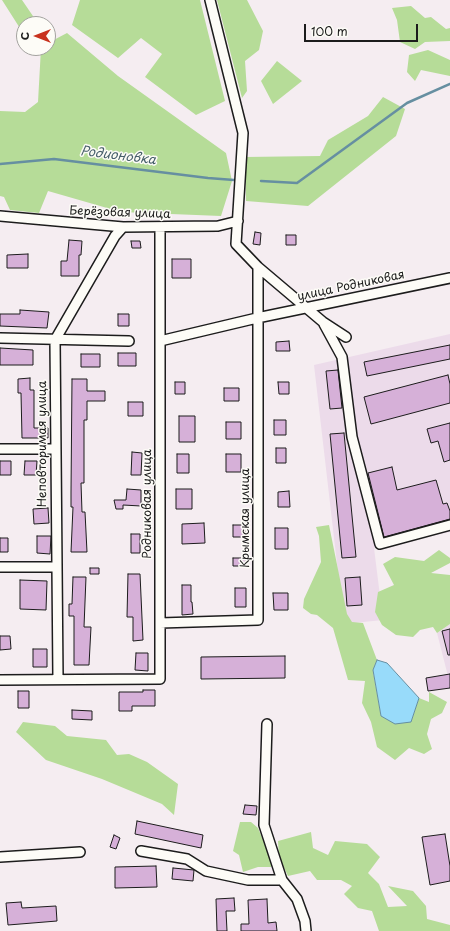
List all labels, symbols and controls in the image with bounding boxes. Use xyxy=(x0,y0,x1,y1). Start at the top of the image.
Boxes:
north arrow xyxy=(16,16,56,56)
scale bar xyxy=(306,16,420,42)
text: 100 m xyxy=(311,22,348,40)
text: С xyxy=(16,32,33,40)
water label: Родионовка xyxy=(79,144,157,168)
street label: Берёзовая улица xyxy=(69,204,171,222)
street label: улица Родниковая xyxy=(296,268,406,304)
street label: Неповторимая улица xyxy=(36,381,50,507)
street label: Родниковая улица xyxy=(141,449,155,559)
street label: Крымская улица xyxy=(239,468,253,568)

